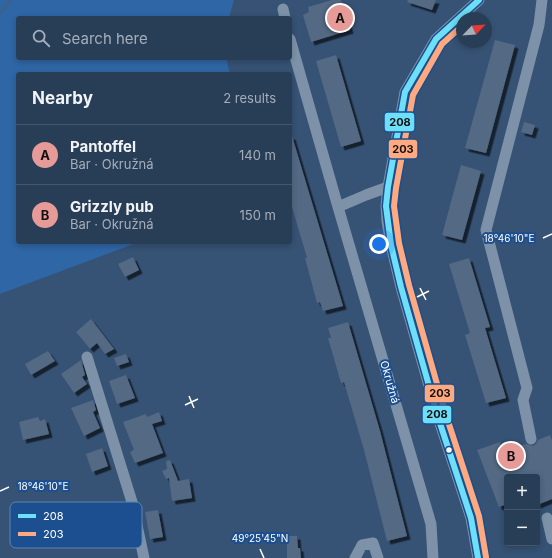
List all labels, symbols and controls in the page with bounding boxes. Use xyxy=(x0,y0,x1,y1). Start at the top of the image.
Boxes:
pin: A xyxy=(327,3,353,33)
north arrow xyxy=(456,12,492,48)
search box xyxy=(16,16,292,60)
icon: search xyxy=(30,27,52,49)
text: Search here xyxy=(62,29,148,48)
text: Nearby xyxy=(32,88,93,108)
text: 2 results xyxy=(223,90,276,106)
line badge: 208 xyxy=(384,112,415,132)
text: 208 xyxy=(389,115,411,129)
text: Pantoffel xyxy=(70,137,136,156)
line badge: 203 xyxy=(388,139,418,159)
text: 203 xyxy=(392,142,414,156)
text: A xyxy=(40,147,50,163)
text: 140 m xyxy=(239,147,276,163)
text: Bar · Okružná xyxy=(70,156,154,172)
text: Grizzly pub xyxy=(70,197,154,216)
text: B xyxy=(41,207,49,223)
text: 150 m xyxy=(240,207,276,223)
text: Bar · Okružná xyxy=(70,216,154,232)
text: 18°46'10"E xyxy=(484,232,534,244)
your location xyxy=(369,234,389,254)
street label: Okružná xyxy=(377,359,403,405)
line badge: 203 xyxy=(424,384,455,403)
text: 203 xyxy=(429,386,451,400)
line badge: 208 xyxy=(422,405,452,424)
text: 208 xyxy=(426,407,448,421)
pin: B xyxy=(498,441,524,471)
unlabelled marker xyxy=(444,445,454,455)
map controls xyxy=(504,474,540,546)
button: + xyxy=(504,474,540,510)
text: 18°46'10"E xyxy=(18,480,68,492)
legend xyxy=(10,502,142,548)
text: 208 xyxy=(43,509,64,523)
button: − xyxy=(504,510,540,546)
text: 203 xyxy=(43,527,64,541)
text: 49°25'45"N xyxy=(232,532,288,544)

